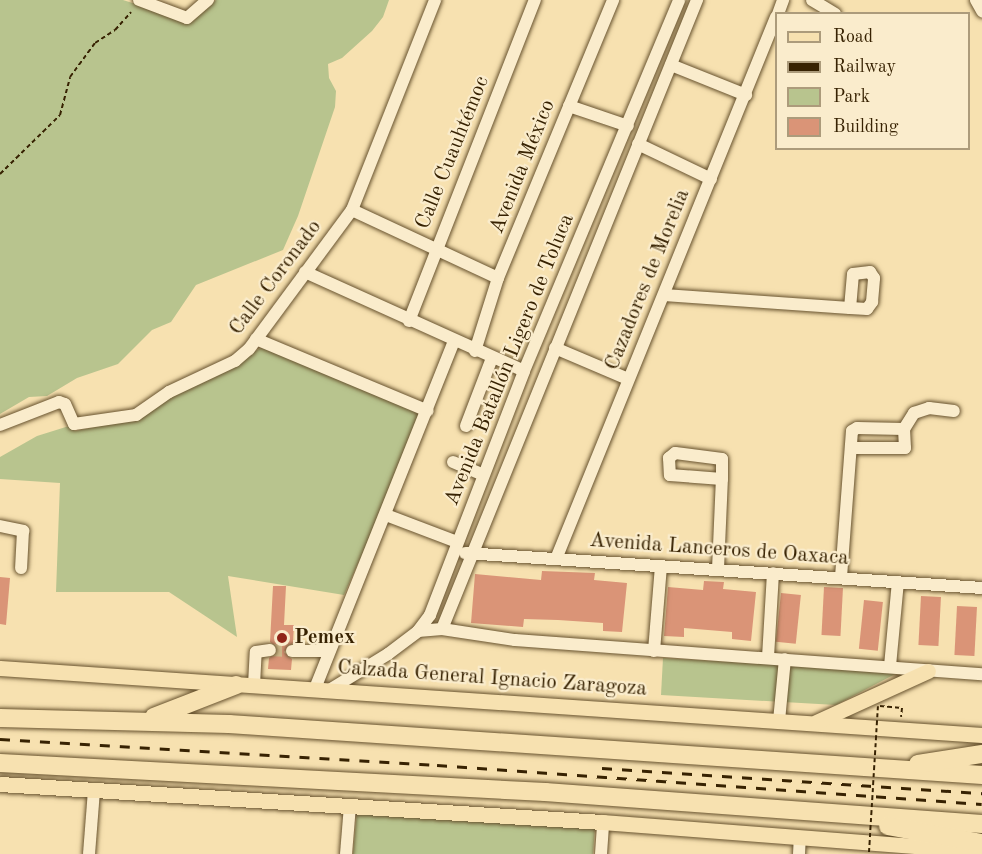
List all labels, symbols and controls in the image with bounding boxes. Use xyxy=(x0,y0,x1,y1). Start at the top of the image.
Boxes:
legend xyxy=(775,12,970,150)
text: Road xyxy=(833,28,873,46)
text: Railway xyxy=(833,58,896,76)
street label: Calle Cuauhtémoc xyxy=(411,73,495,233)
text: Park xyxy=(833,88,870,106)
street label: Avenida México xyxy=(485,96,561,238)
text: Building xyxy=(833,118,898,136)
street label: Cazadores de Morelia xyxy=(600,186,696,374)
street label: Avenida Batallón Ligero de Toluca xyxy=(440,210,580,510)
street label: Calle Coronado xyxy=(224,215,328,341)
street label: Avenida Lanceros de Oaxaca xyxy=(589,528,849,572)
place label: Pemex xyxy=(294,625,355,651)
marker: Pemex xyxy=(275,631,289,645)
street label: Calzada General Ignacio Zaragoza xyxy=(336,656,648,702)

